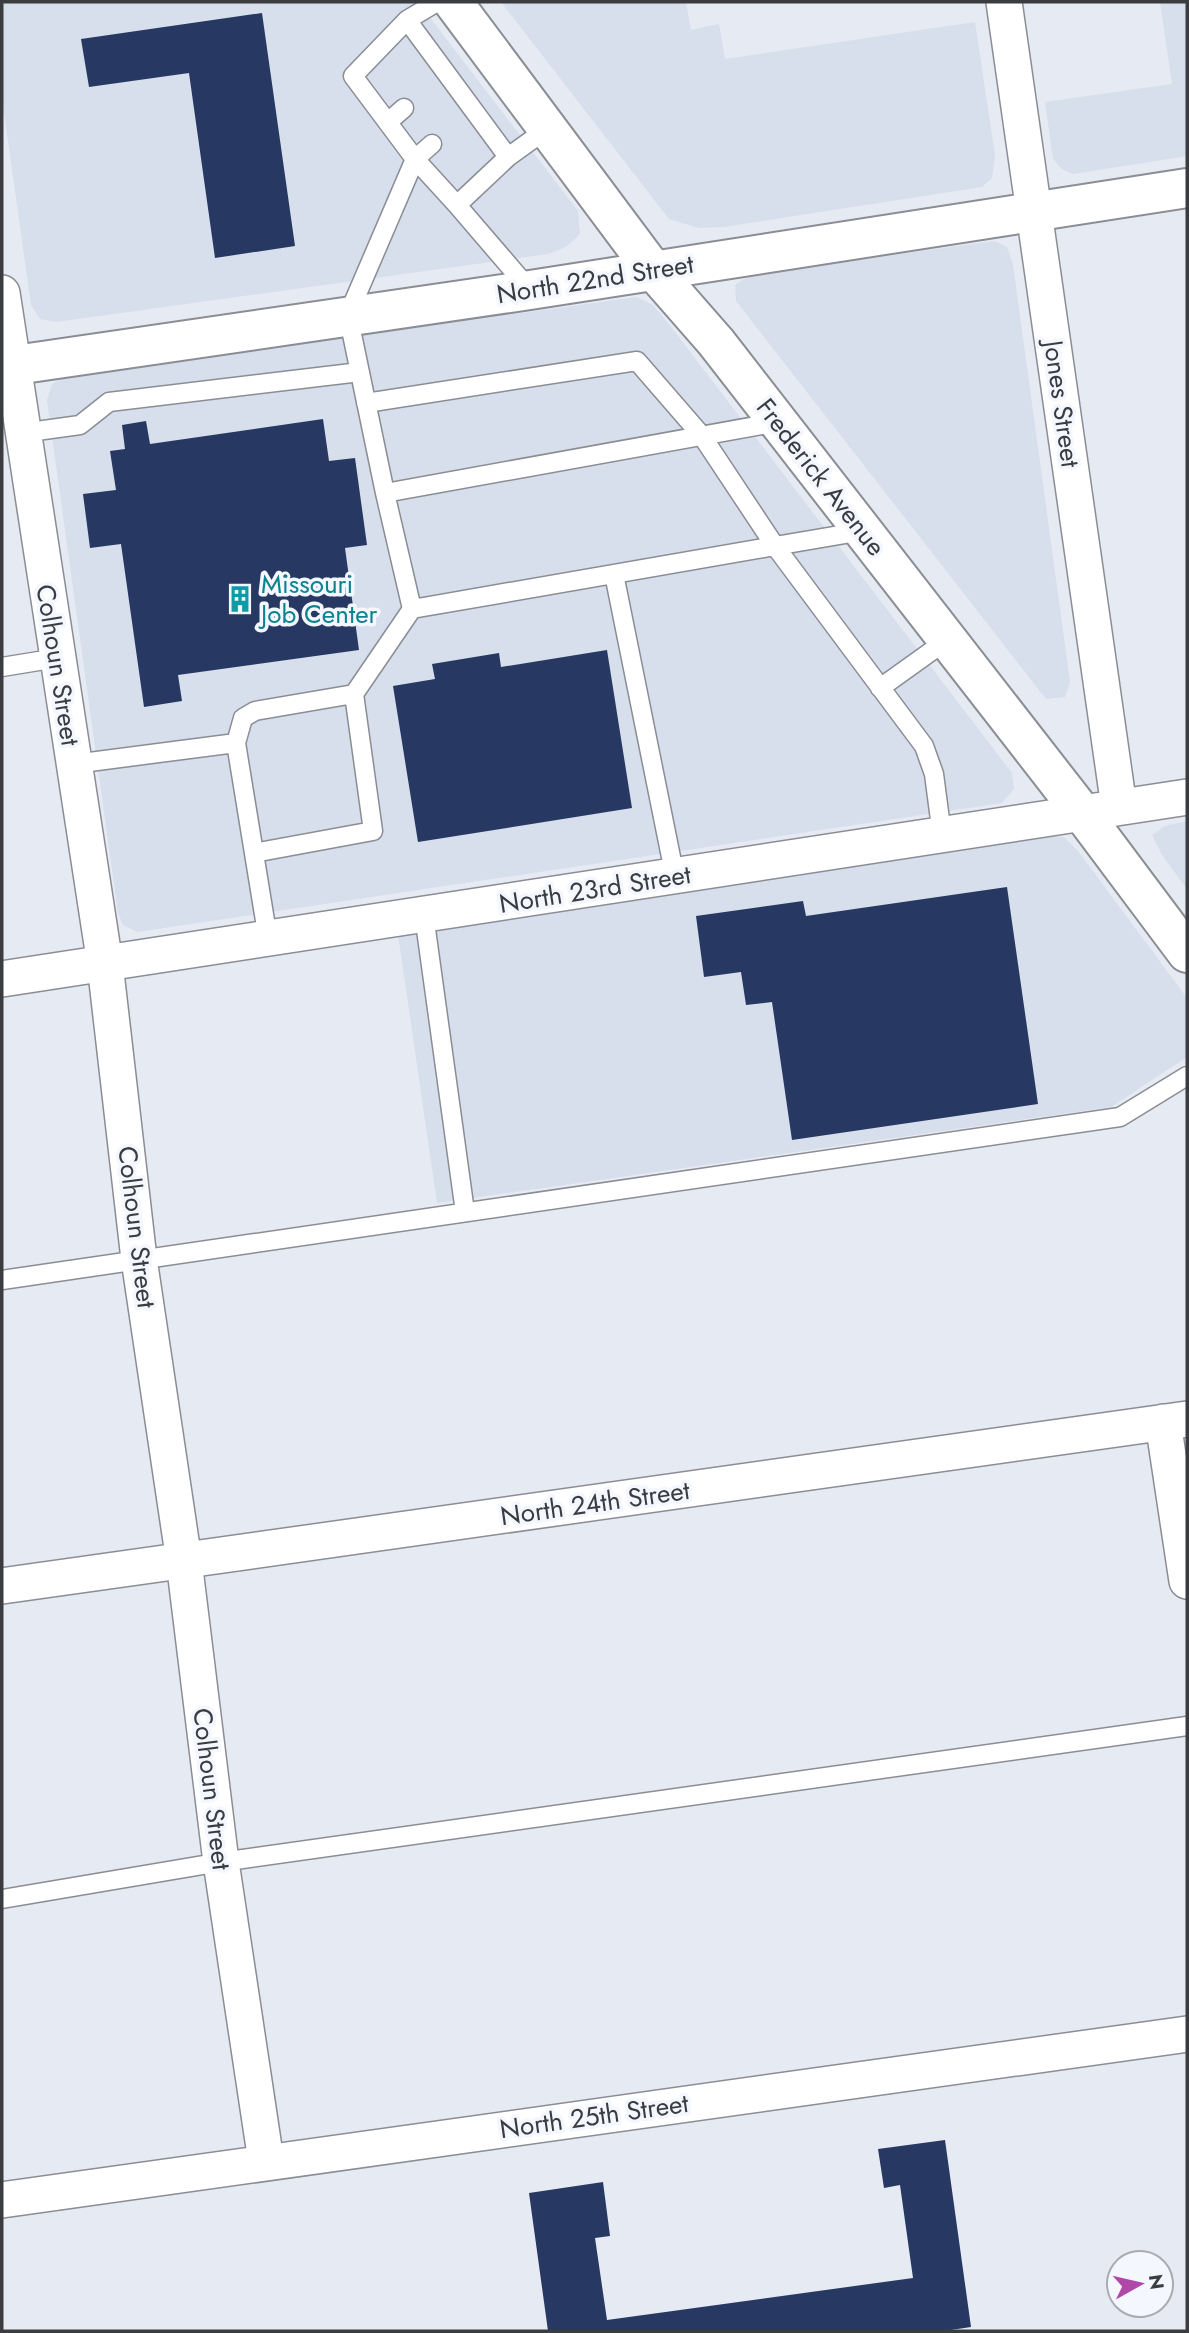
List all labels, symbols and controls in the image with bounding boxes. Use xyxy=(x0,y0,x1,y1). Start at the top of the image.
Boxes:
street label: North 22nd Street xyxy=(494,245,697,313)
street label: Jones Street xyxy=(1034,335,1090,471)
street label: Frederick Avenue xyxy=(747,390,895,564)
place label: Missouri Job Center xyxy=(258,565,378,633)
street label: Colhoun Street xyxy=(26,582,90,749)
building icon: Missouri Job Center xyxy=(225,584,255,614)
street label: North 23rd Street xyxy=(496,855,694,923)
street label: Colhoun Street xyxy=(108,1144,166,1311)
street label: North 24th Street xyxy=(498,1471,693,1535)
street label: Colhoun Street xyxy=(183,1706,241,1873)
street label: North 25th Street xyxy=(497,2084,692,2148)
north arrow xyxy=(1105,2249,1175,2319)
text: N xyxy=(1142,2272,1171,2291)

